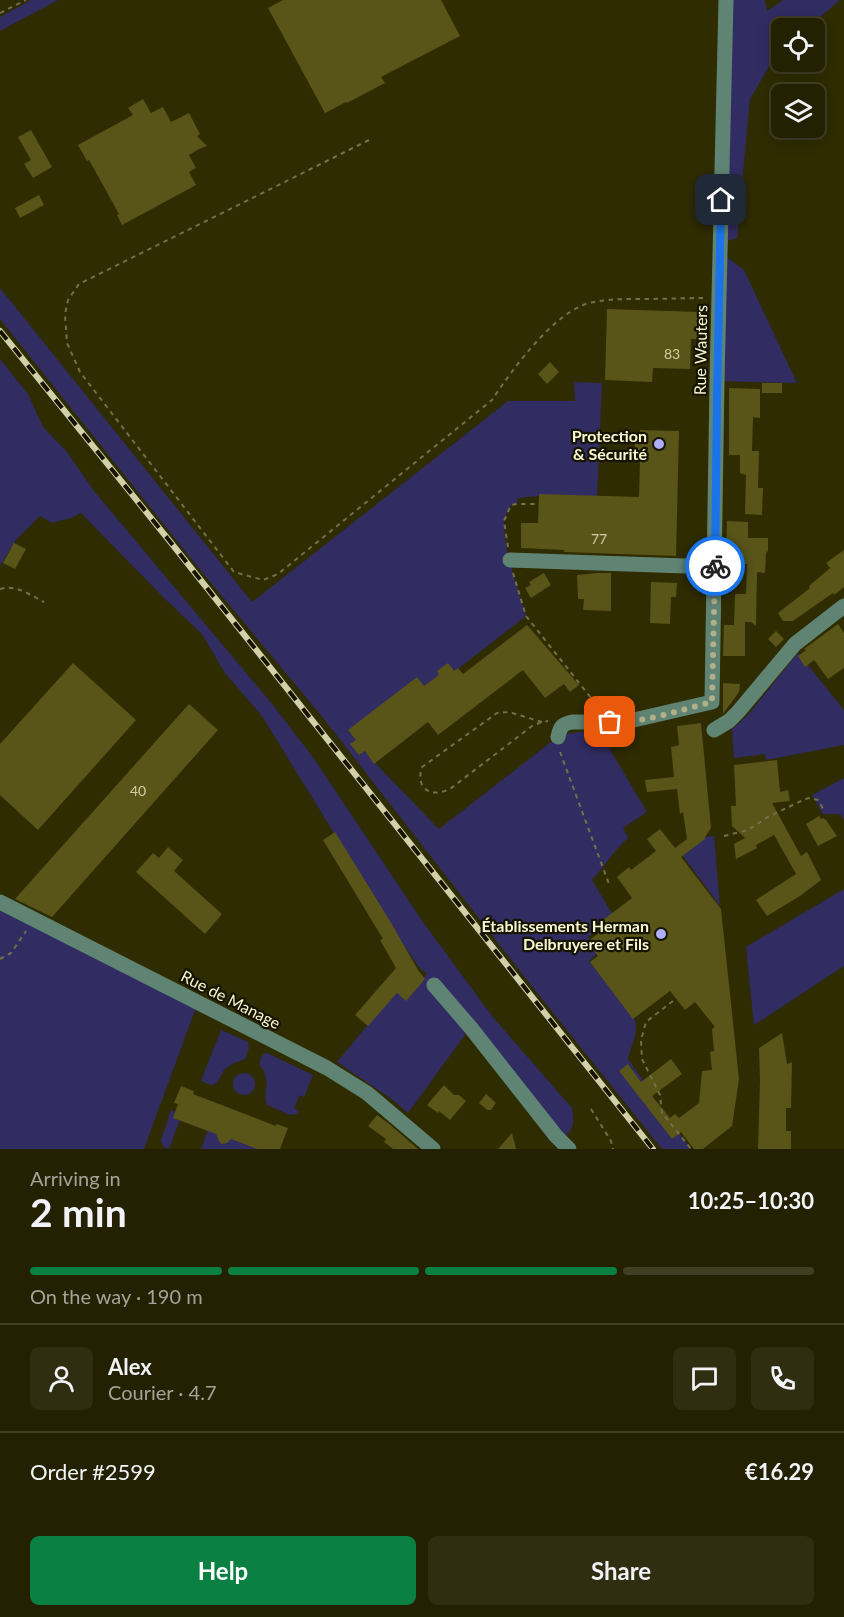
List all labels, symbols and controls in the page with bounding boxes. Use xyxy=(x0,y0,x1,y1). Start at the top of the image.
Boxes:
map controls xyxy=(771,18,825,138)
button: locate xyxy=(771,18,825,72)
button: layers xyxy=(771,84,825,138)
pin xyxy=(695,174,746,225)
icon: home xyxy=(704,183,737,216)
street label: Rue Wauters xyxy=(690,305,710,395)
house number: 83 xyxy=(664,345,680,362)
place label: Protection & Sécurité xyxy=(572,426,647,463)
marker: Protection & Sécurité xyxy=(652,437,666,451)
house number: 77 xyxy=(591,530,607,547)
courier xyxy=(685,536,745,596)
icon: bike xyxy=(699,550,732,583)
pin xyxy=(584,696,635,747)
icon: bag xyxy=(593,705,626,738)
house number: 40 xyxy=(130,782,146,799)
place label: Établissements Herman Delbruyere et Fils xyxy=(481,916,649,953)
marker: Établissements Herman Delbruyere et Fils xyxy=(654,927,668,941)
street label: Rue de Manage xyxy=(178,966,284,1032)
text: Arriving in xyxy=(30,1166,121,1190)
text: 10:25–10:30 xyxy=(688,1187,814,1214)
text: 2 min xyxy=(30,1189,127,1235)
text: On the way · 190 m xyxy=(30,1284,203,1308)
button: person xyxy=(30,1347,93,1410)
button: chat xyxy=(673,1347,736,1410)
button: phone xyxy=(751,1347,814,1410)
text: Alex xyxy=(108,1353,152,1380)
text: Courier · 4.7 xyxy=(108,1380,217,1404)
text: Order #2599 xyxy=(30,1458,156,1485)
text: €16.29 xyxy=(745,1458,814,1485)
button: Help xyxy=(30,1536,416,1605)
button: Share xyxy=(428,1536,814,1605)

